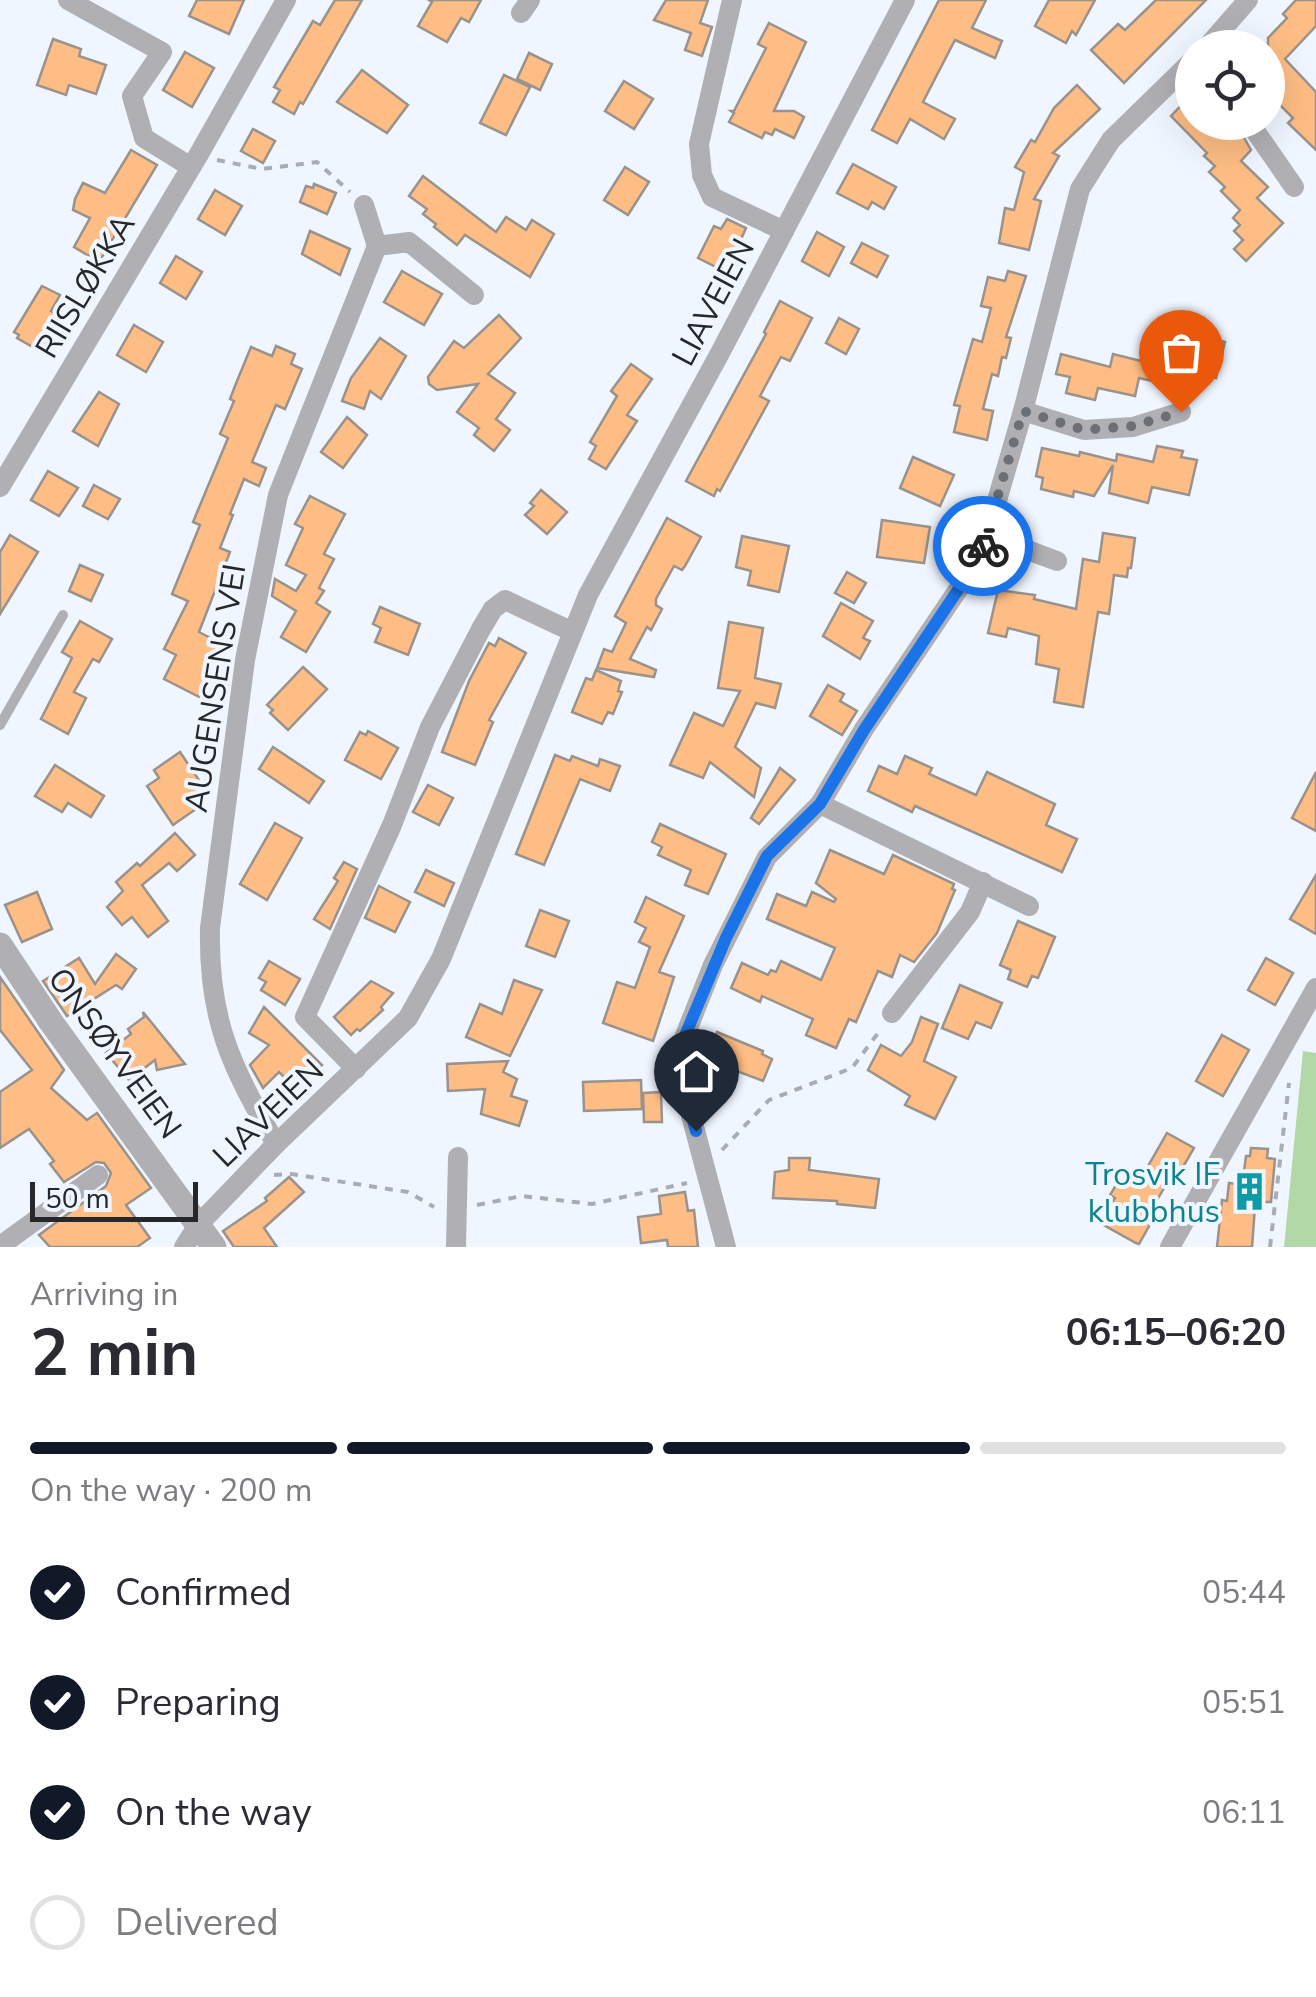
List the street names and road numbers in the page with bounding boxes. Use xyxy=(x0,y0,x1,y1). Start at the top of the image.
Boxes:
street label: RIISLØKKA xyxy=(26,206,145,366)
street label: LIAVEIEN xyxy=(662,231,765,373)
street label: AUGENSENS VEI xyxy=(175,561,256,815)
street label: ONSØYVEIEN xyxy=(38,959,191,1147)
street label: LIAVEIEN xyxy=(204,1050,333,1177)

